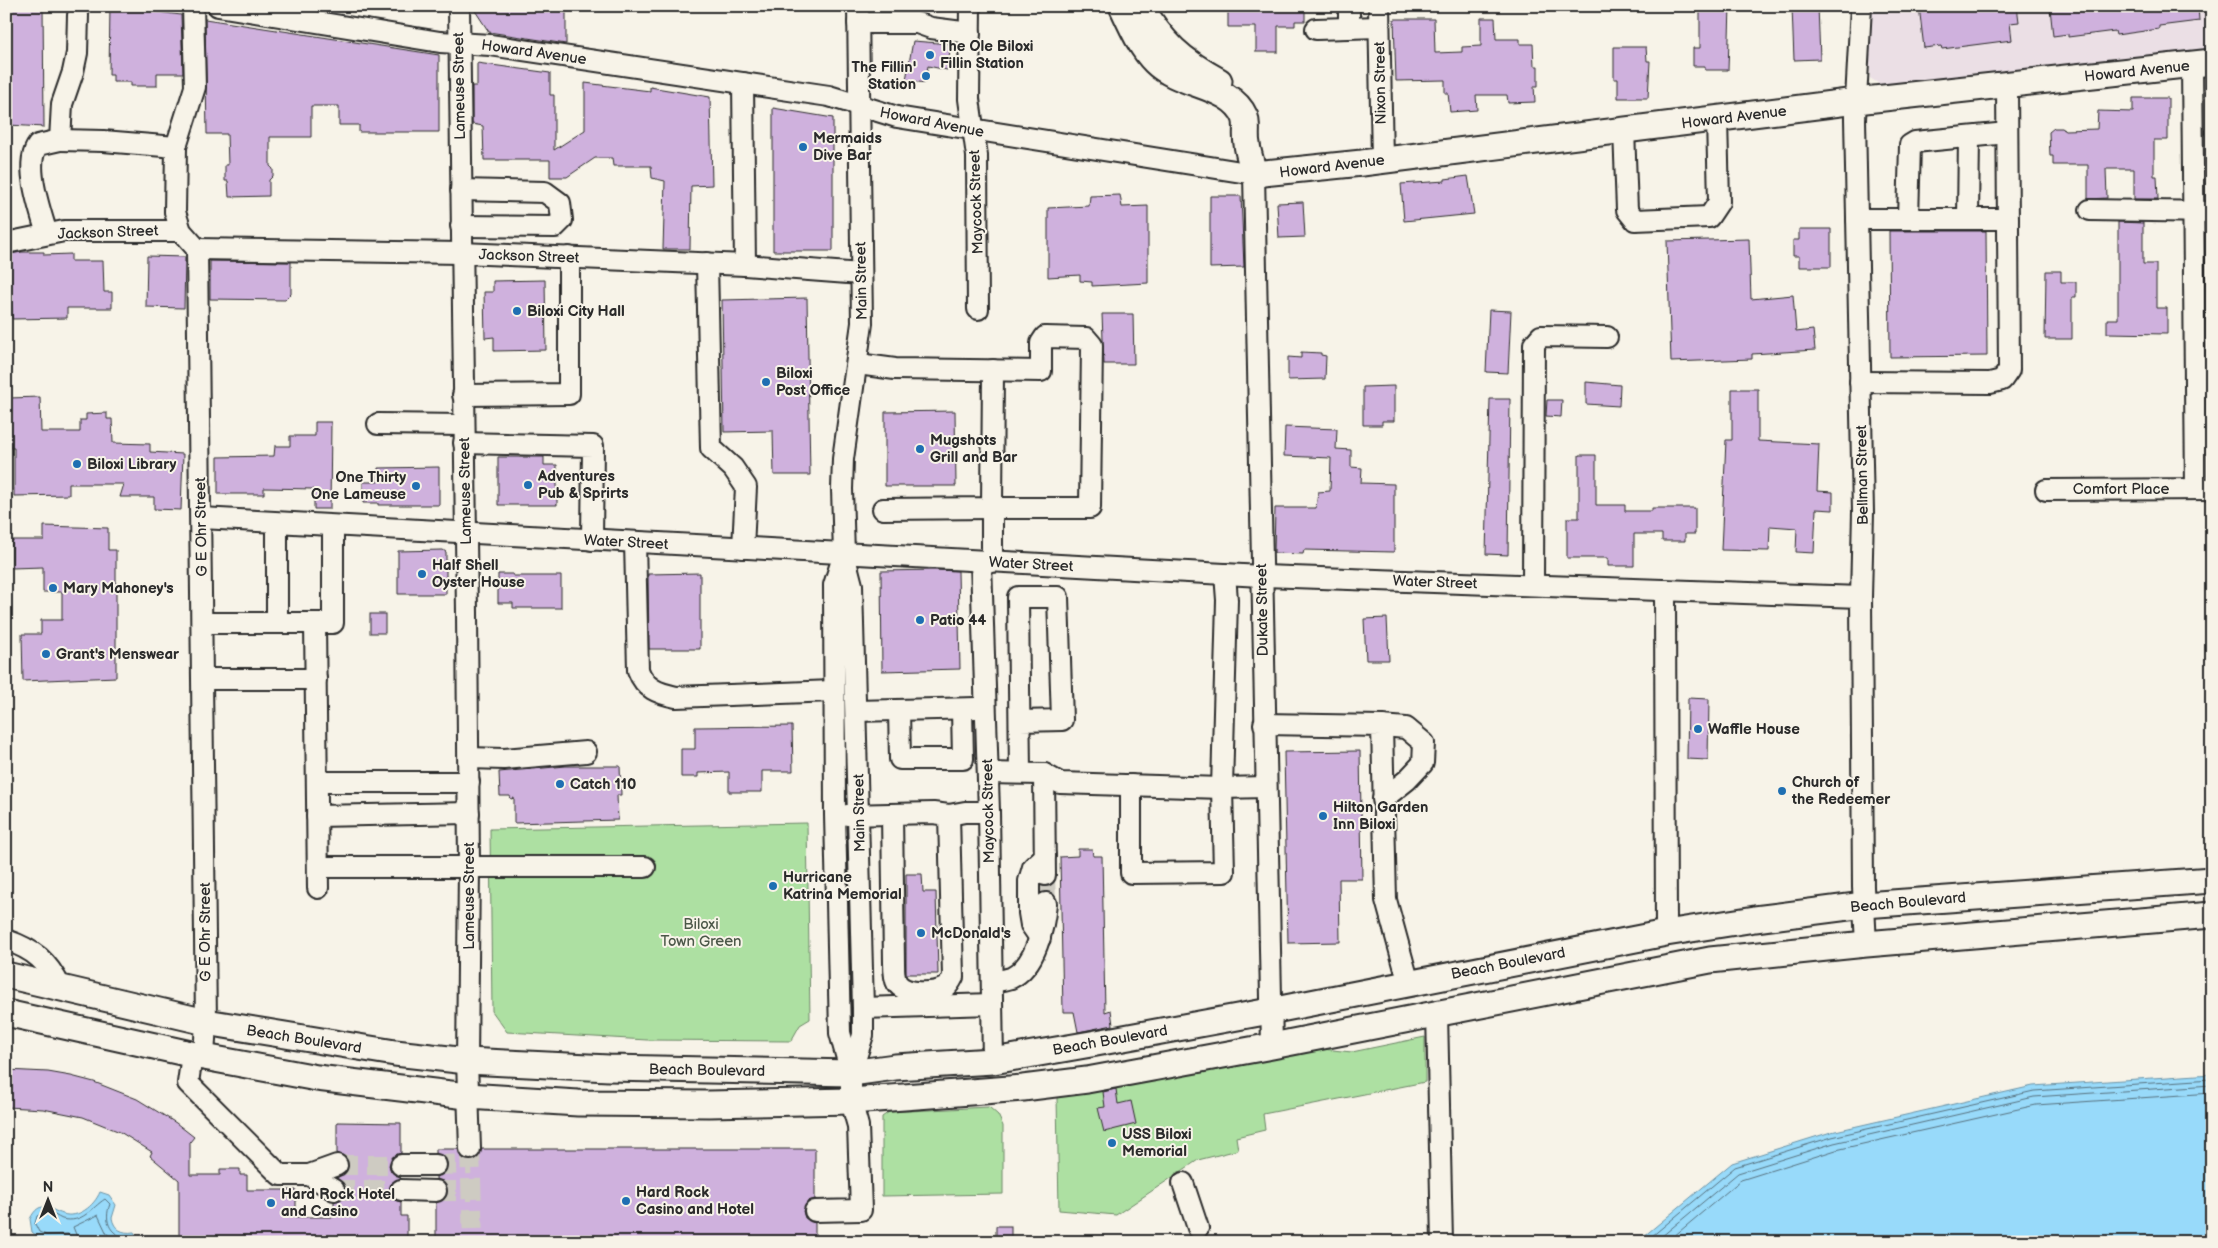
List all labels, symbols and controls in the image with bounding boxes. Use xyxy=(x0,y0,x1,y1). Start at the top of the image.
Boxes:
street label: Lameuse Street xyxy=(449,32,470,140)
street label: Howard Avenue xyxy=(480,36,588,69)
place label: The Ole Biloxi Fillin Station xyxy=(940,37,1034,73)
street label: Nixon Street xyxy=(1370,41,1391,125)
marker: The Ole Biloxi Fillin Station xyxy=(924,49,936,61)
street label: Howard Avenue xyxy=(2083,57,2191,86)
place label: The Fillin' Station xyxy=(851,58,916,94)
marker: The Fillin' Station xyxy=(920,70,932,82)
street label: Howard Avenue xyxy=(1680,102,1788,133)
street label: Howard Avenue xyxy=(878,103,986,142)
place label: Mermaids Dive Bar xyxy=(813,129,882,165)
marker: Mermaids Dive Bar xyxy=(797,141,809,153)
street label: Maycock Street xyxy=(965,149,988,255)
street label: Howard Avenue xyxy=(1278,151,1386,182)
street label: Jackson Street xyxy=(57,221,159,244)
street label: Main Street xyxy=(851,241,872,320)
street label: Jackson Street xyxy=(478,245,580,268)
place label: Biloxi City Hall xyxy=(527,302,625,321)
marker: Biloxi City Hall xyxy=(511,305,523,317)
place label: Biloxi Post Office xyxy=(776,364,851,400)
marker: Biloxi Post Office xyxy=(760,376,772,388)
street label: Bellman Street xyxy=(1852,424,1873,525)
place label: Mugshots Grill and Bar xyxy=(930,431,1018,467)
street label: Lameuse Street xyxy=(455,437,476,545)
marker: Mugshots Grill and Bar xyxy=(914,443,926,455)
place label: Biloxi Library xyxy=(87,455,176,474)
marker: Biloxi Library xyxy=(71,458,83,470)
place label: Adventures Pub & Sprirts xyxy=(537,467,629,503)
place label: One Thirty One Lameuse xyxy=(311,468,406,504)
street label: G E Ohr Street xyxy=(191,477,212,577)
marker: Adventures Pub & Sprirts xyxy=(522,479,534,491)
marker: One Thirty One Lameuse xyxy=(410,480,422,492)
street label: Comfort Place xyxy=(2073,480,2169,499)
street label: Water Street xyxy=(583,531,669,554)
street label: Water Street xyxy=(988,553,1074,576)
place label: Half Shell Oyster House xyxy=(432,556,525,592)
street label: Dukate Street xyxy=(1252,563,1273,657)
marker: Half Shell Oyster House xyxy=(416,568,428,580)
street label: Water Street xyxy=(1392,572,1478,593)
place label: Mary Mahoney's xyxy=(63,579,174,598)
marker: Mary Mahoney's xyxy=(47,582,59,594)
place label: Patio 44 xyxy=(930,611,986,630)
marker: Patio 44 xyxy=(914,614,926,626)
place label: Grant's Menswear xyxy=(56,645,180,664)
marker: Grant's Menswear xyxy=(40,648,52,660)
place label: Waffle House xyxy=(1708,720,1800,739)
marker: Waffle House xyxy=(1692,723,1704,735)
street label: Maycock Street xyxy=(978,758,999,863)
street label: Main Street xyxy=(849,773,870,852)
place label: Church of the Redeemer xyxy=(1791,773,1891,809)
place label: Catch 110 xyxy=(570,775,636,794)
marker: Catch 110 xyxy=(554,778,566,790)
marker: Church of the Redeemer xyxy=(1776,785,1788,797)
place label: Hilton Garden Inn Biloxi xyxy=(1333,798,1428,834)
marker: Hilton Garden Inn Biloxi xyxy=(1317,810,1329,822)
street label: Lameuse Street xyxy=(460,842,479,950)
place label: Hurricane Katrina Memorial xyxy=(783,868,902,904)
marker: Hurricane Katrina Memorial xyxy=(767,880,779,892)
street label: G E Ohr Street xyxy=(196,882,215,982)
street label: Beach Boulevard xyxy=(1849,888,1967,917)
park label: Biloxi Town Green xyxy=(660,915,742,951)
place label: McDonald's xyxy=(931,924,1011,943)
marker: McDonald's xyxy=(915,927,927,939)
street label: Beach Boulevard xyxy=(1449,943,1567,984)
street label: Beach Boulevard xyxy=(245,1021,363,1058)
street label: Beach Boulevard xyxy=(1051,1021,1169,1060)
street label: Beach Boulevard xyxy=(649,1060,765,1081)
place label: USS Biloxi Memorial xyxy=(1122,1125,1192,1161)
marker: USS Biloxi Memorial xyxy=(1106,1137,1118,1149)
north arrow xyxy=(22,1176,72,1226)
text: N xyxy=(43,1179,53,1196)
place label: Hard Rock Casino and Hotel xyxy=(636,1183,754,1219)
place label: Hard Rock Hotel and Casino xyxy=(281,1185,395,1221)
marker: Hard Rock Casino and Hotel xyxy=(620,1195,632,1207)
marker: Hard Rock Hotel and Casino xyxy=(265,1197,277,1209)

